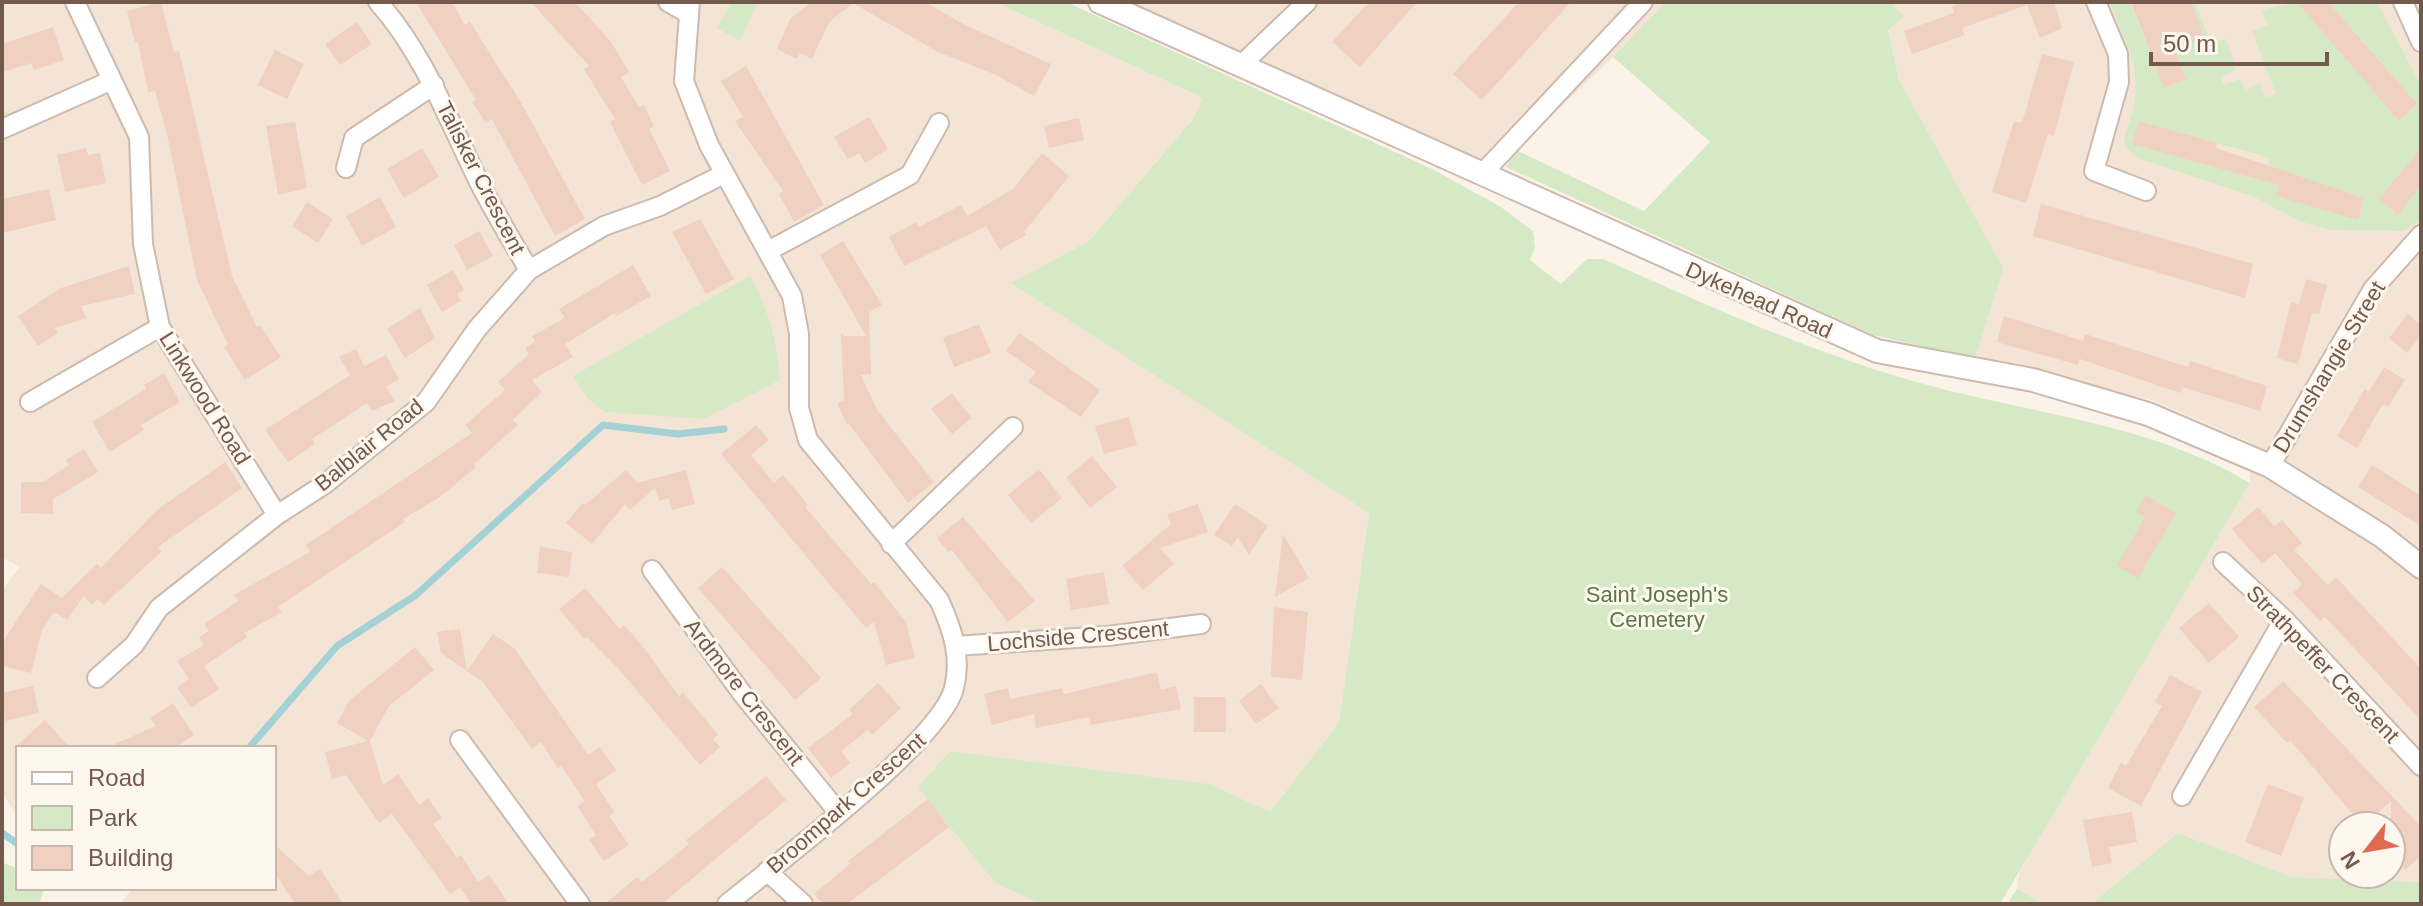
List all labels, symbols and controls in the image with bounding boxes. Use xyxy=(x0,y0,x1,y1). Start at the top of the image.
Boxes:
scale bar xyxy=(2151,16,2327,66)
text: 50 m xyxy=(2163,30,2216,57)
street label: Talisker Crescent xyxy=(432,97,530,259)
street label: Dykehead Road xyxy=(1682,256,1836,344)
street label: Drumshangie Street xyxy=(2268,277,2390,457)
street label: Linkwood Road xyxy=(154,327,256,469)
street label: Balblair Road xyxy=(310,394,428,496)
street label: Strathpeffer Crescent xyxy=(2242,580,2404,748)
park label: Saint Joseph's Cemetery xyxy=(1586,582,1728,632)
street label: Ardmore Crescent xyxy=(679,614,809,770)
street label: Lochside Crescent xyxy=(986,616,1170,656)
street label: Broompark Crescent xyxy=(762,727,930,879)
legend xyxy=(16,746,276,890)
text: Road xyxy=(88,764,145,791)
text: Park xyxy=(88,804,138,831)
north arrow xyxy=(2327,810,2407,890)
text: Building xyxy=(88,844,173,871)
text: N xyxy=(2335,847,2365,873)

